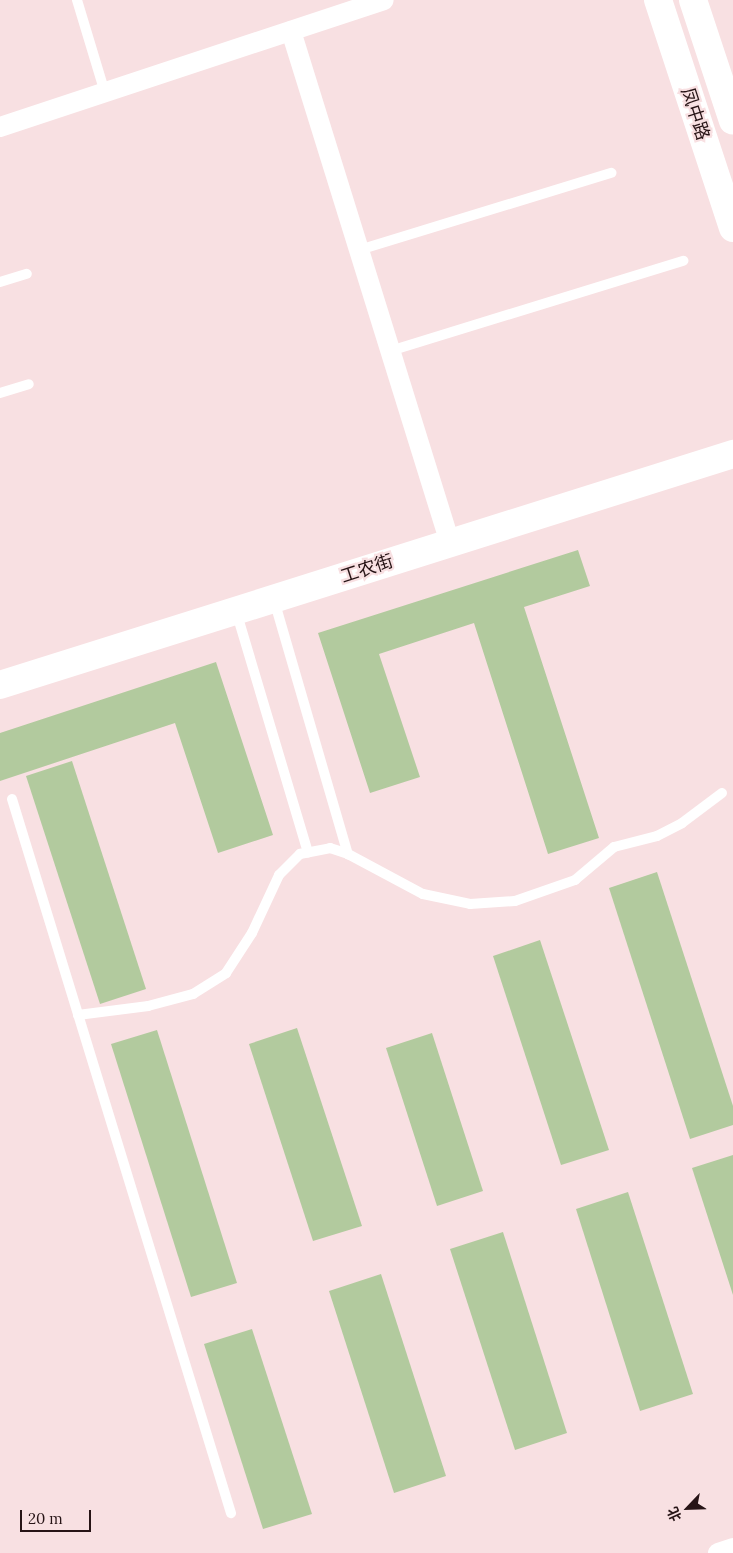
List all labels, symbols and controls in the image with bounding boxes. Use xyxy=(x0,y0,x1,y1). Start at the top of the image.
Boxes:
street label: 凤中路 xyxy=(676,85,714,143)
street label: 工农街 xyxy=(338,550,396,588)
north arrow xyxy=(663,1483,713,1533)
scale bar xyxy=(22,1500,94,1532)
text: 北 xyxy=(663,1504,685,1524)
text: 20 m xyxy=(28,1509,63,1528)

